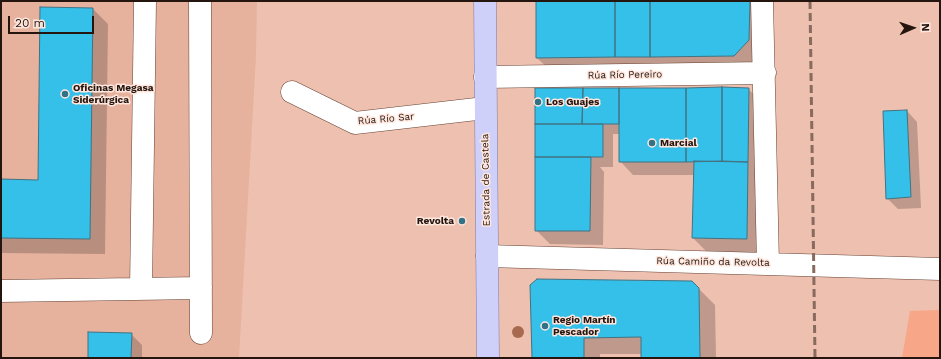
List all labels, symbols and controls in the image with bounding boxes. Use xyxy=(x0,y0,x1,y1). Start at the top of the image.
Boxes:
scale bar xyxy=(10,8,96,34)
north arrow xyxy=(893,8,933,48)
text: 20 m xyxy=(15,16,45,30)
text: N xyxy=(919,23,932,32)
street label: Rúa Río Pereiro xyxy=(588,68,662,82)
place label: Oficinas Megasa Siderúrgica xyxy=(73,82,154,106)
marker: Oficinas Megasa Siderúrgica xyxy=(60,89,70,99)
place label: Los Guajes xyxy=(546,96,599,108)
marker: Los Guajes xyxy=(533,97,543,107)
street label: Rúa Río Sar xyxy=(357,111,415,127)
street label: Estrada de Castela xyxy=(479,134,493,226)
place label: Marcial xyxy=(660,137,697,149)
marker: Marcial xyxy=(647,138,657,148)
place label: Revolta xyxy=(417,215,454,227)
marker: Revolta xyxy=(457,216,467,226)
street label: Rúa Camiño da Revolta xyxy=(656,255,770,269)
place label: Regio Martín Pescador xyxy=(553,314,615,338)
marker: Regio Martín Pescador xyxy=(540,321,550,331)

